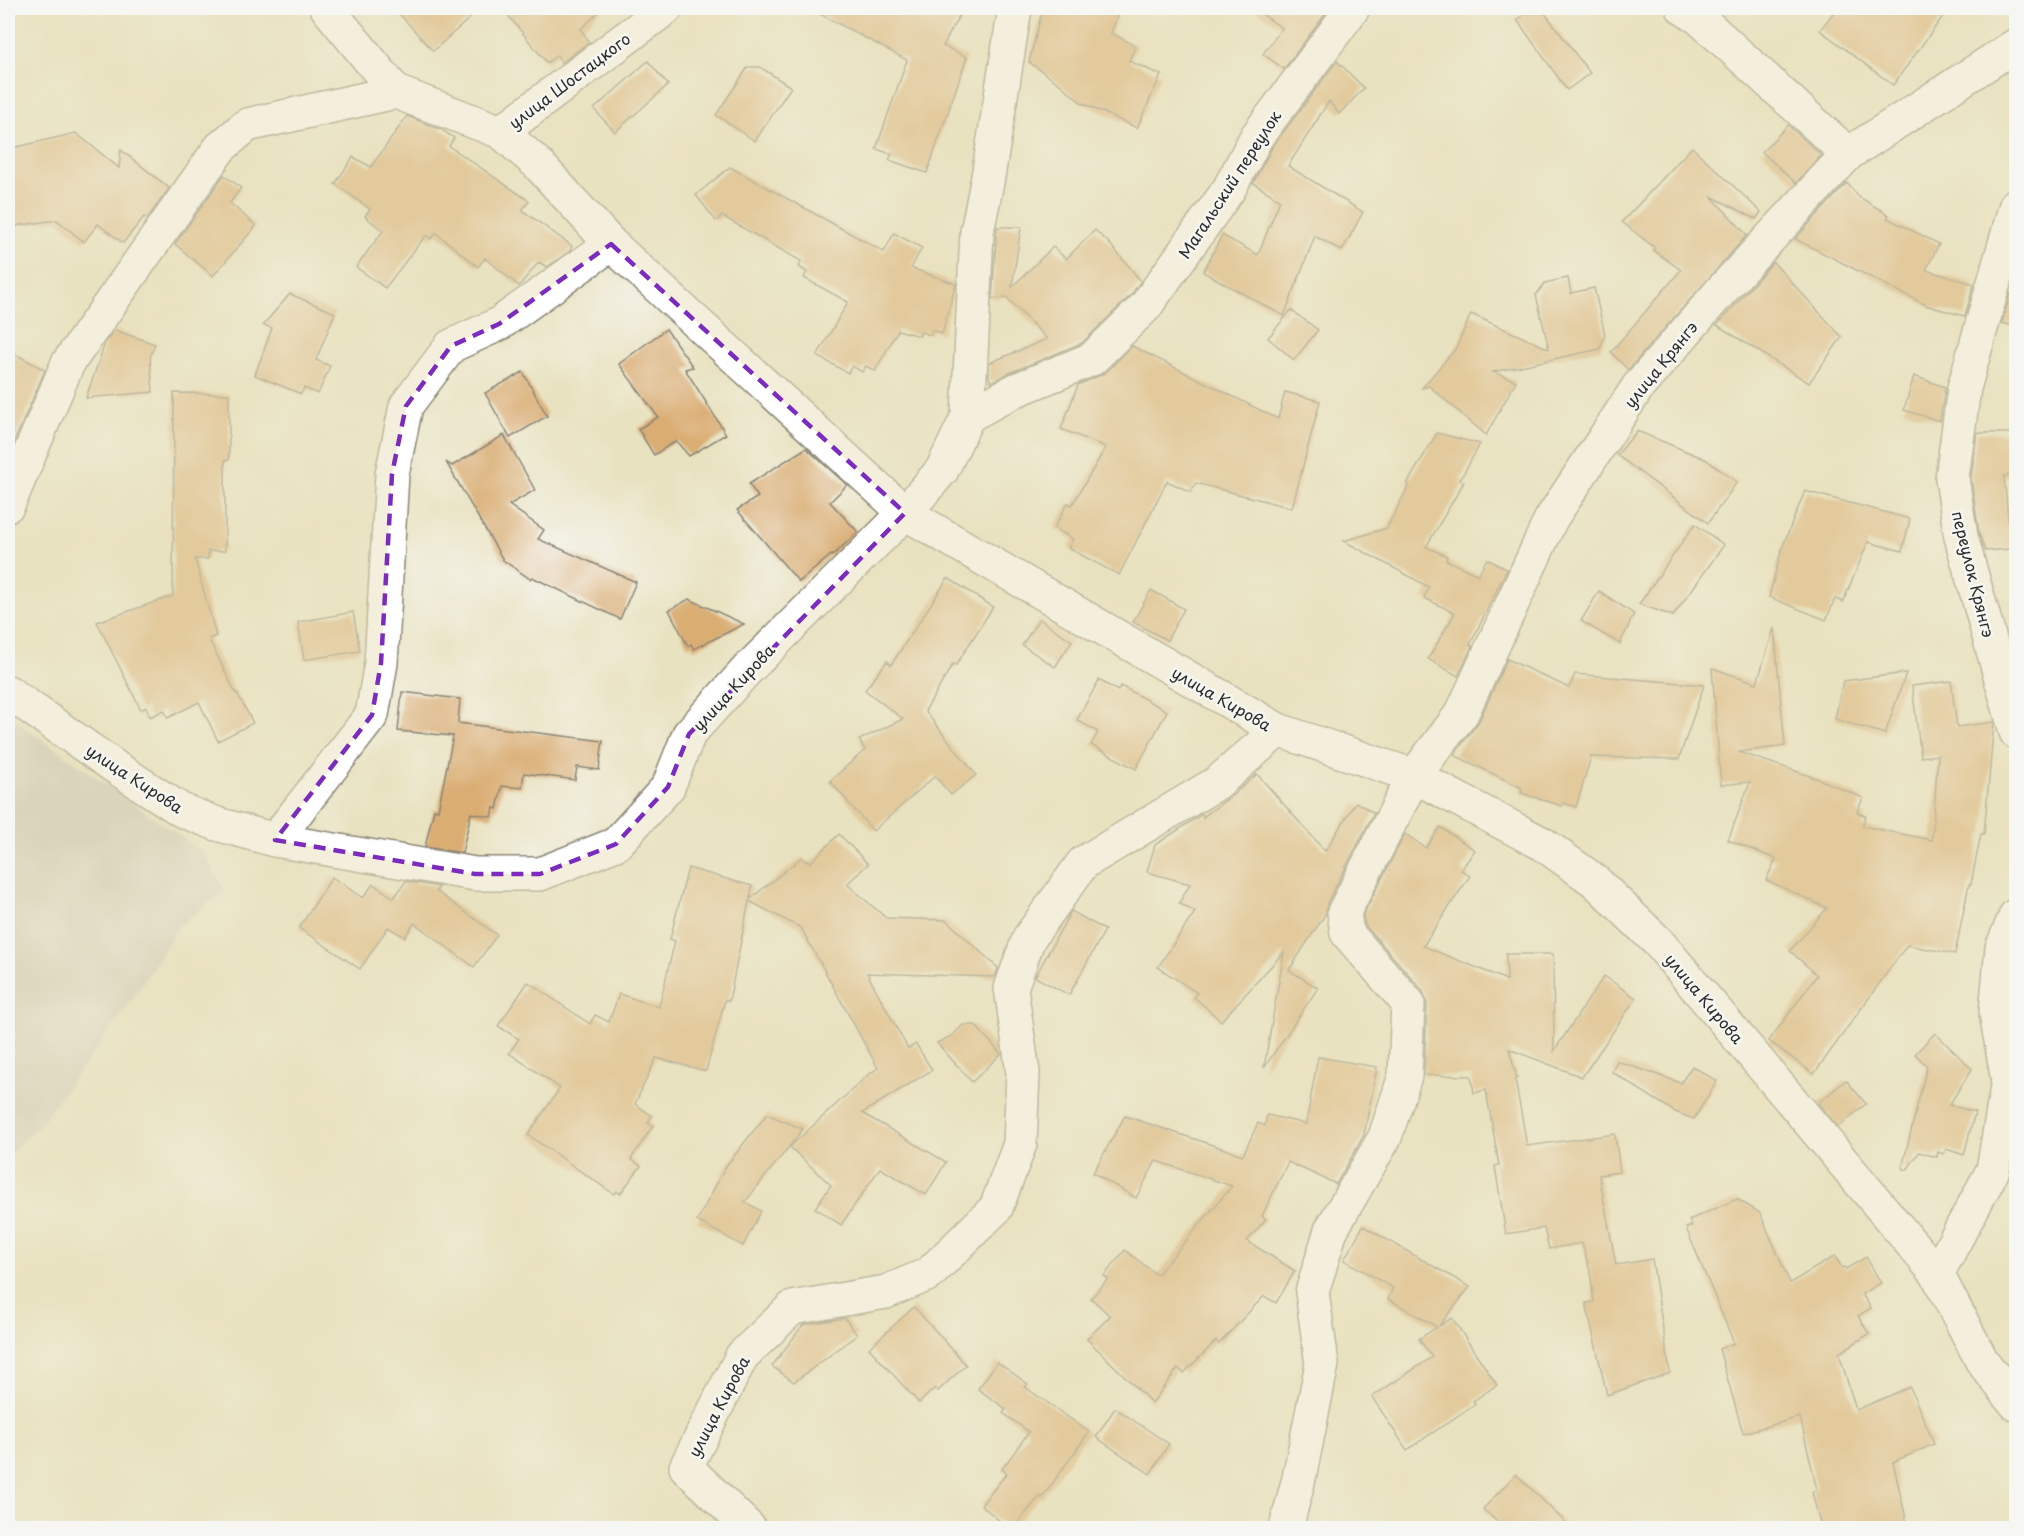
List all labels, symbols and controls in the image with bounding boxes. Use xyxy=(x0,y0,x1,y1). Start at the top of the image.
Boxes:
street label: улица Шостацкого xyxy=(503,26,635,134)
street label: Магальский переулок xyxy=(1172,105,1286,263)
street label: улица Крянгэ xyxy=(1617,315,1703,413)
street label: переулок Крянгэ xyxy=(1947,508,2001,640)
street label: улица Кирова xyxy=(686,638,780,736)
street label: улица Кирова xyxy=(1168,660,1276,736)
street label: улица Кирова xyxy=(82,738,188,818)
street label: улица Кирова xyxy=(1660,948,1750,1048)
street label: улица Кирова xyxy=(681,1351,755,1461)

